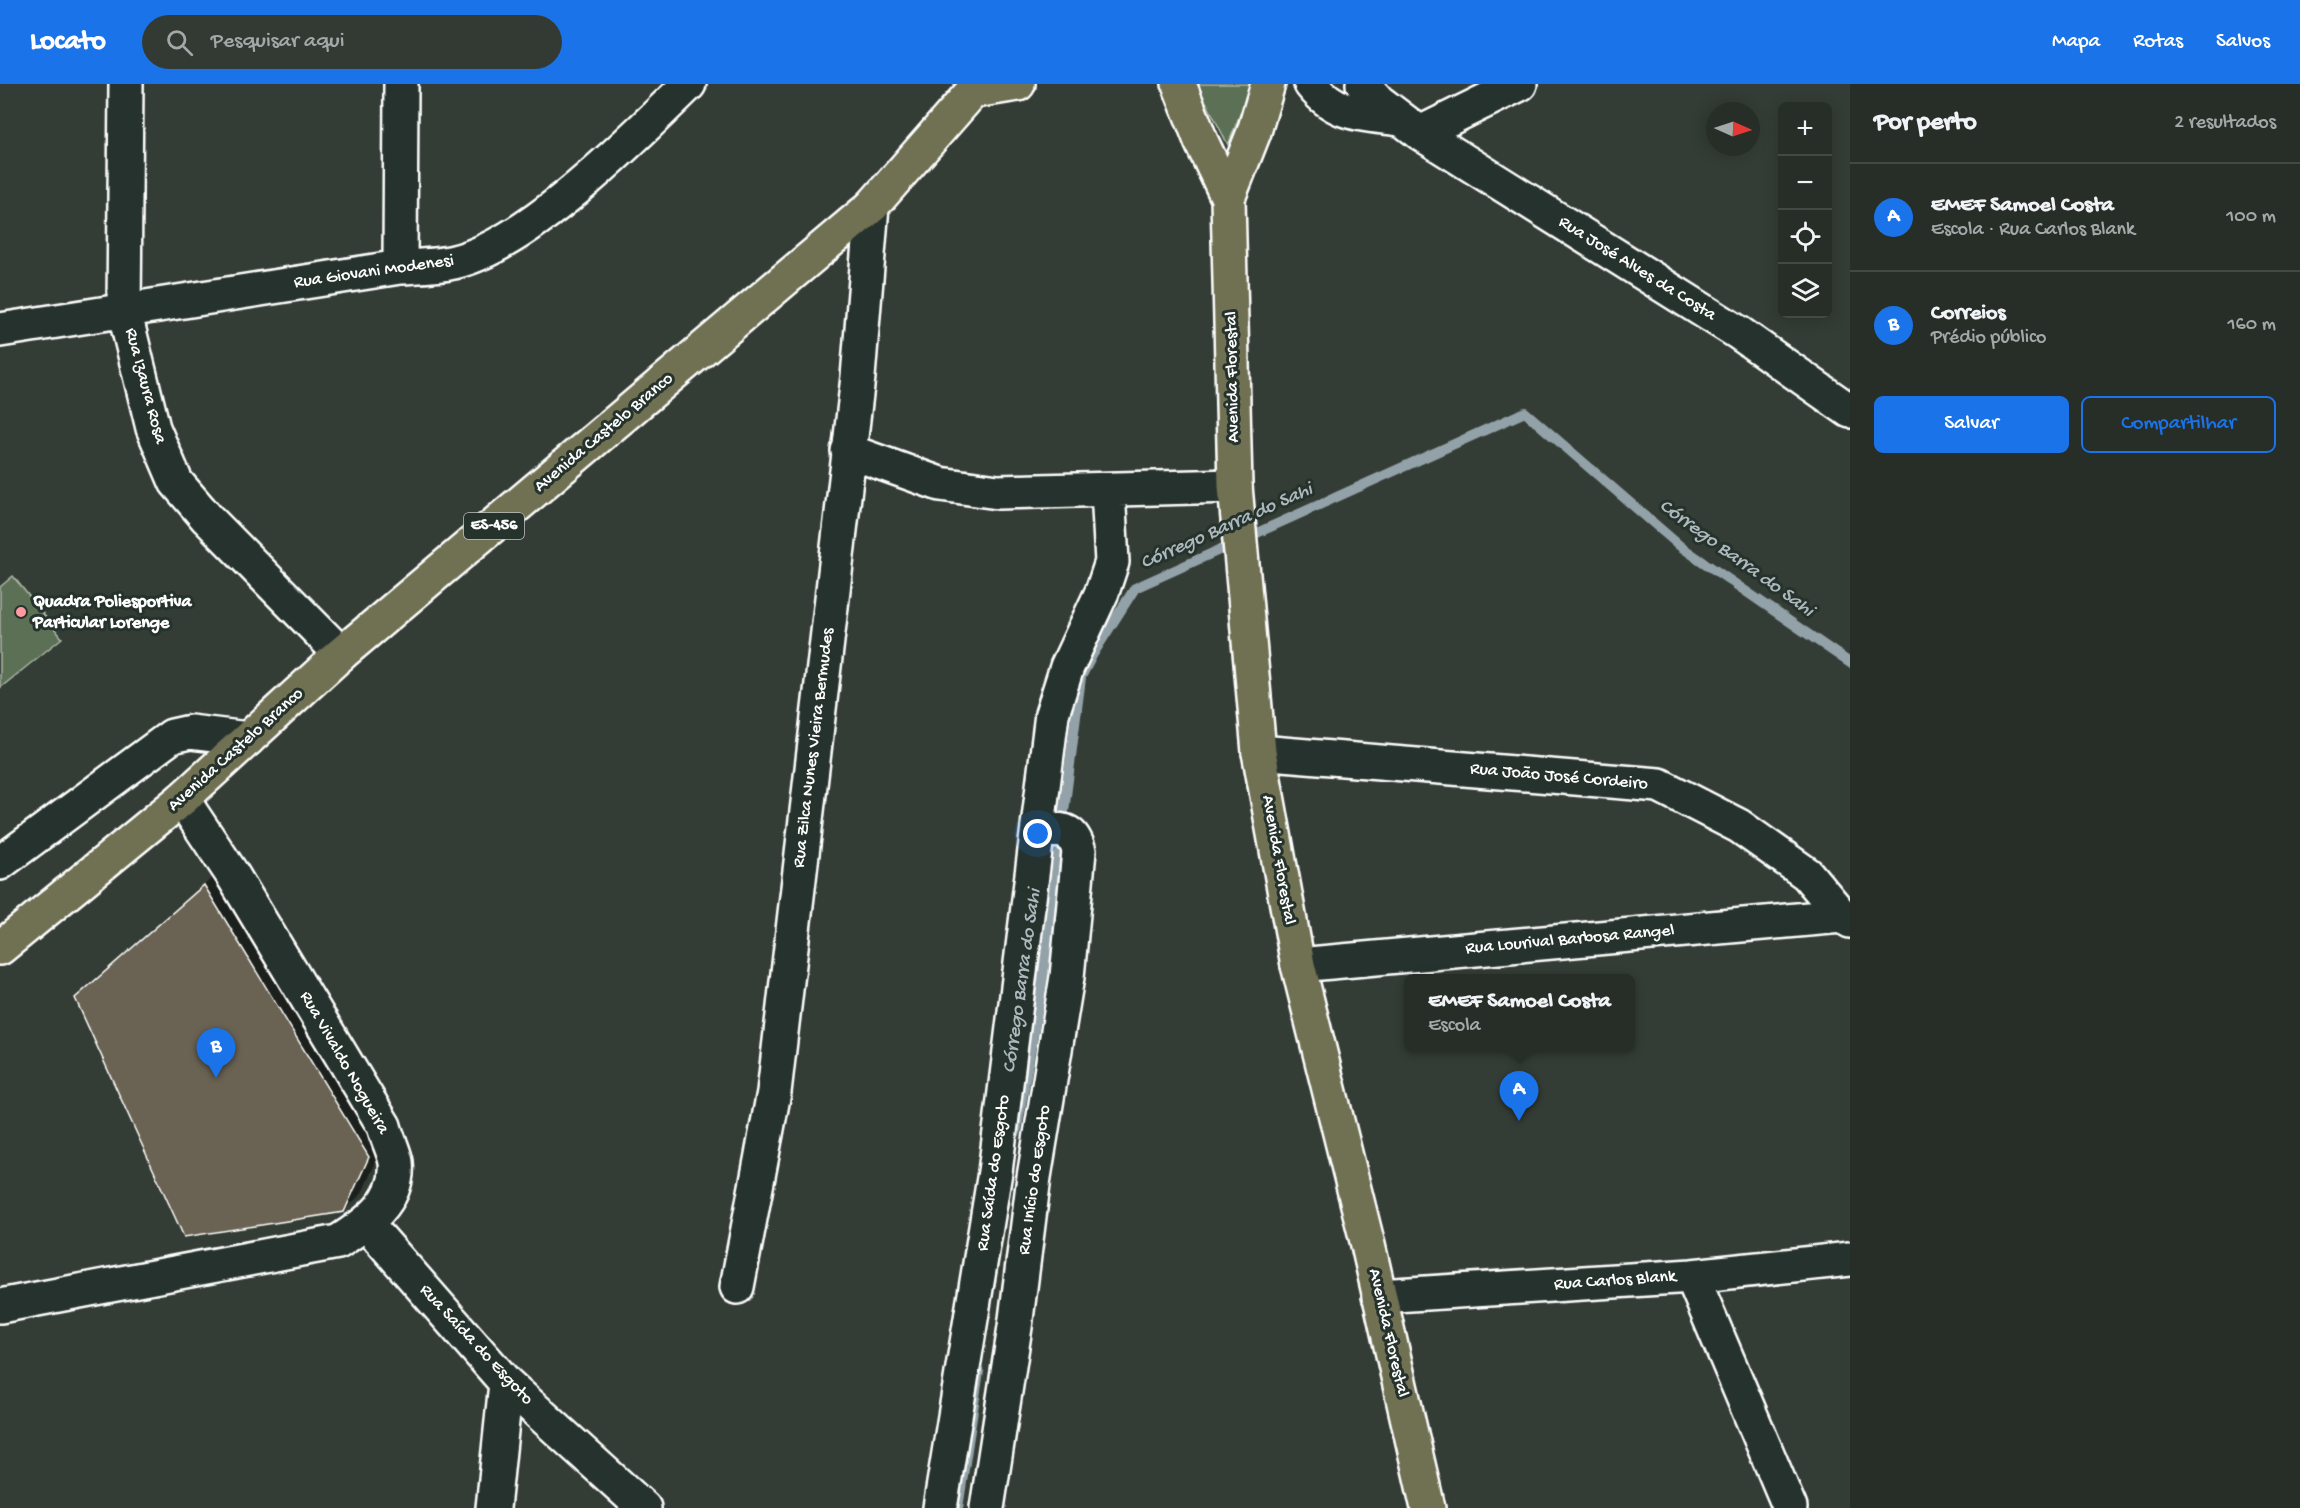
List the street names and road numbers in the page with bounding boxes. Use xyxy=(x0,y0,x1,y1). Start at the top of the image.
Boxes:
street label: Rua José Alves da Costa xyxy=(1554,212,1720,327)
street label: Rua Giovani Modenesi xyxy=(293,250,455,294)
street label: Avenida Florestal xyxy=(1221,311,1245,443)
street label: Rua Izaura Rosa xyxy=(119,326,171,447)
street label: Avenida Castelo Branco xyxy=(530,369,678,497)
road number: ES-456 xyxy=(464,513,524,539)
street label: Rua Zilca Nunes Vieira Bermudes xyxy=(789,626,839,869)
street label: Avenida Castelo Branco xyxy=(164,684,308,816)
street label: Rua João José Cordeiro xyxy=(1469,759,1649,795)
street label: Avenida Florestal xyxy=(1256,794,1300,926)
street label: Rua Lourival Barbosa Rangel xyxy=(1465,920,1675,960)
street label: Rua Vivaldo Nogueira xyxy=(295,988,394,1139)
street label: Rua Saída do Esgoto xyxy=(973,1094,1015,1252)
street label: Rua Início do Esgoto xyxy=(1014,1104,1056,1256)
street label: Rua Carlos Blank xyxy=(1553,1266,1679,1296)
street label: Avenida Florestal xyxy=(1363,1267,1413,1399)
street label: Rua Saída do Esgoto xyxy=(415,1280,537,1410)

